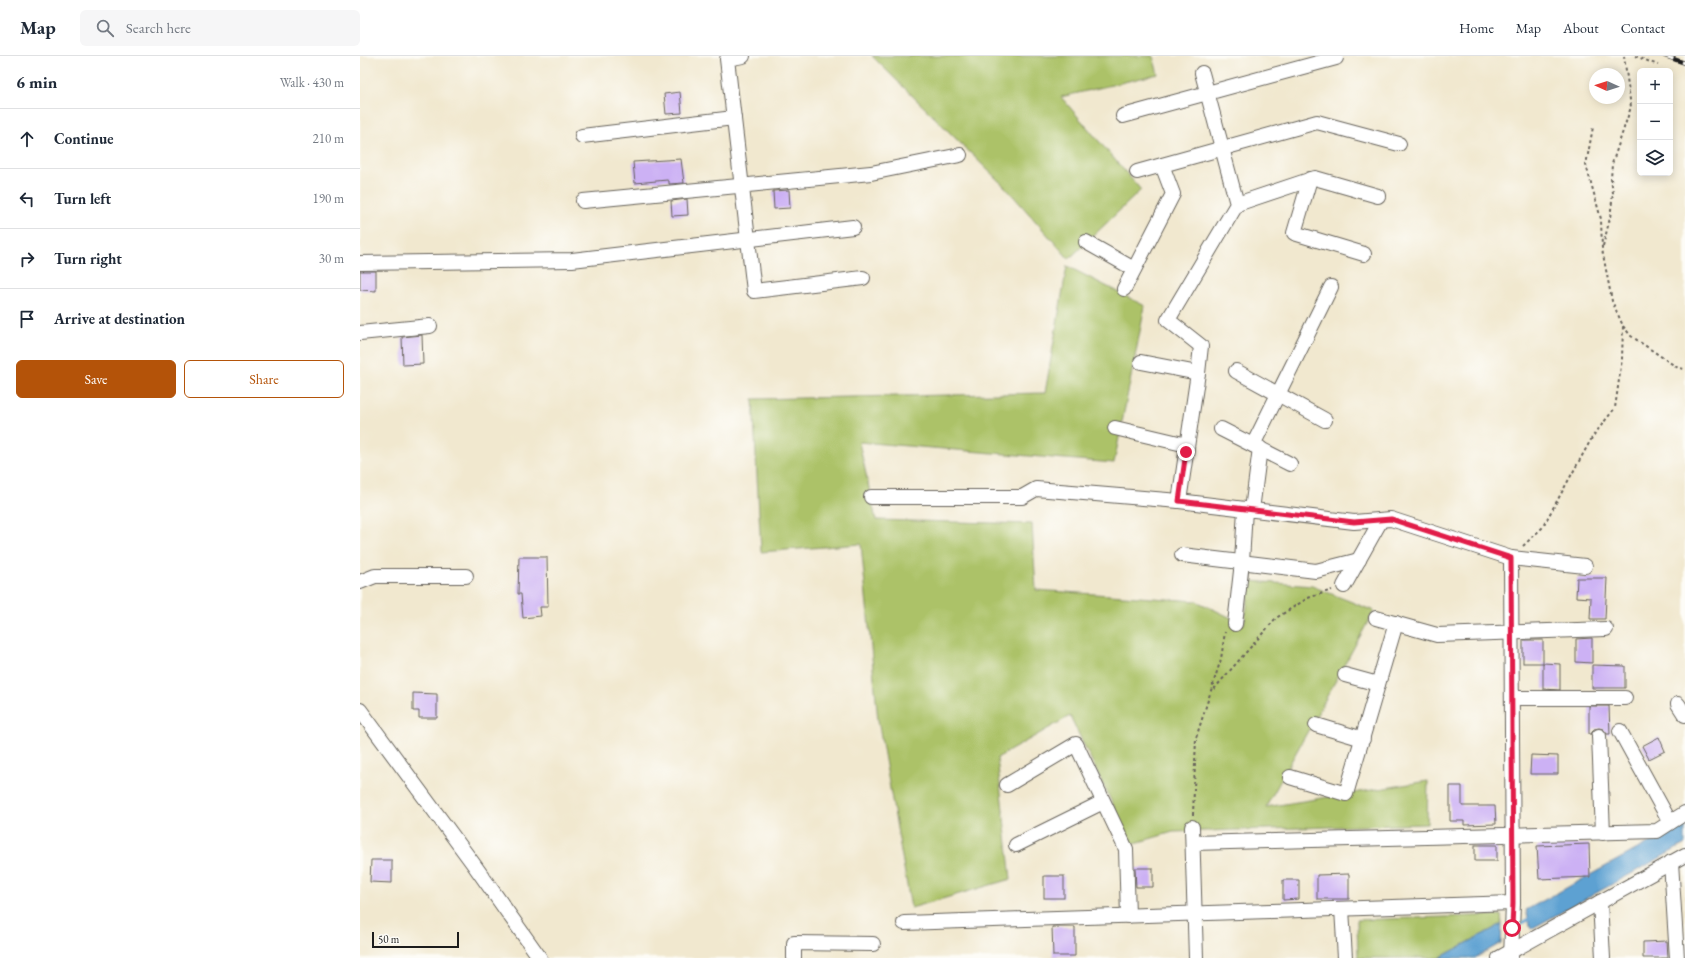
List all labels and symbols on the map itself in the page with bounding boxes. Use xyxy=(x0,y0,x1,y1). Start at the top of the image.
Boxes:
north arrow xyxy=(1589,68,1625,104)
route end xyxy=(1177,443,1195,461)
route start xyxy=(1503,919,1521,937)
scale bar xyxy=(372,930,459,949)

